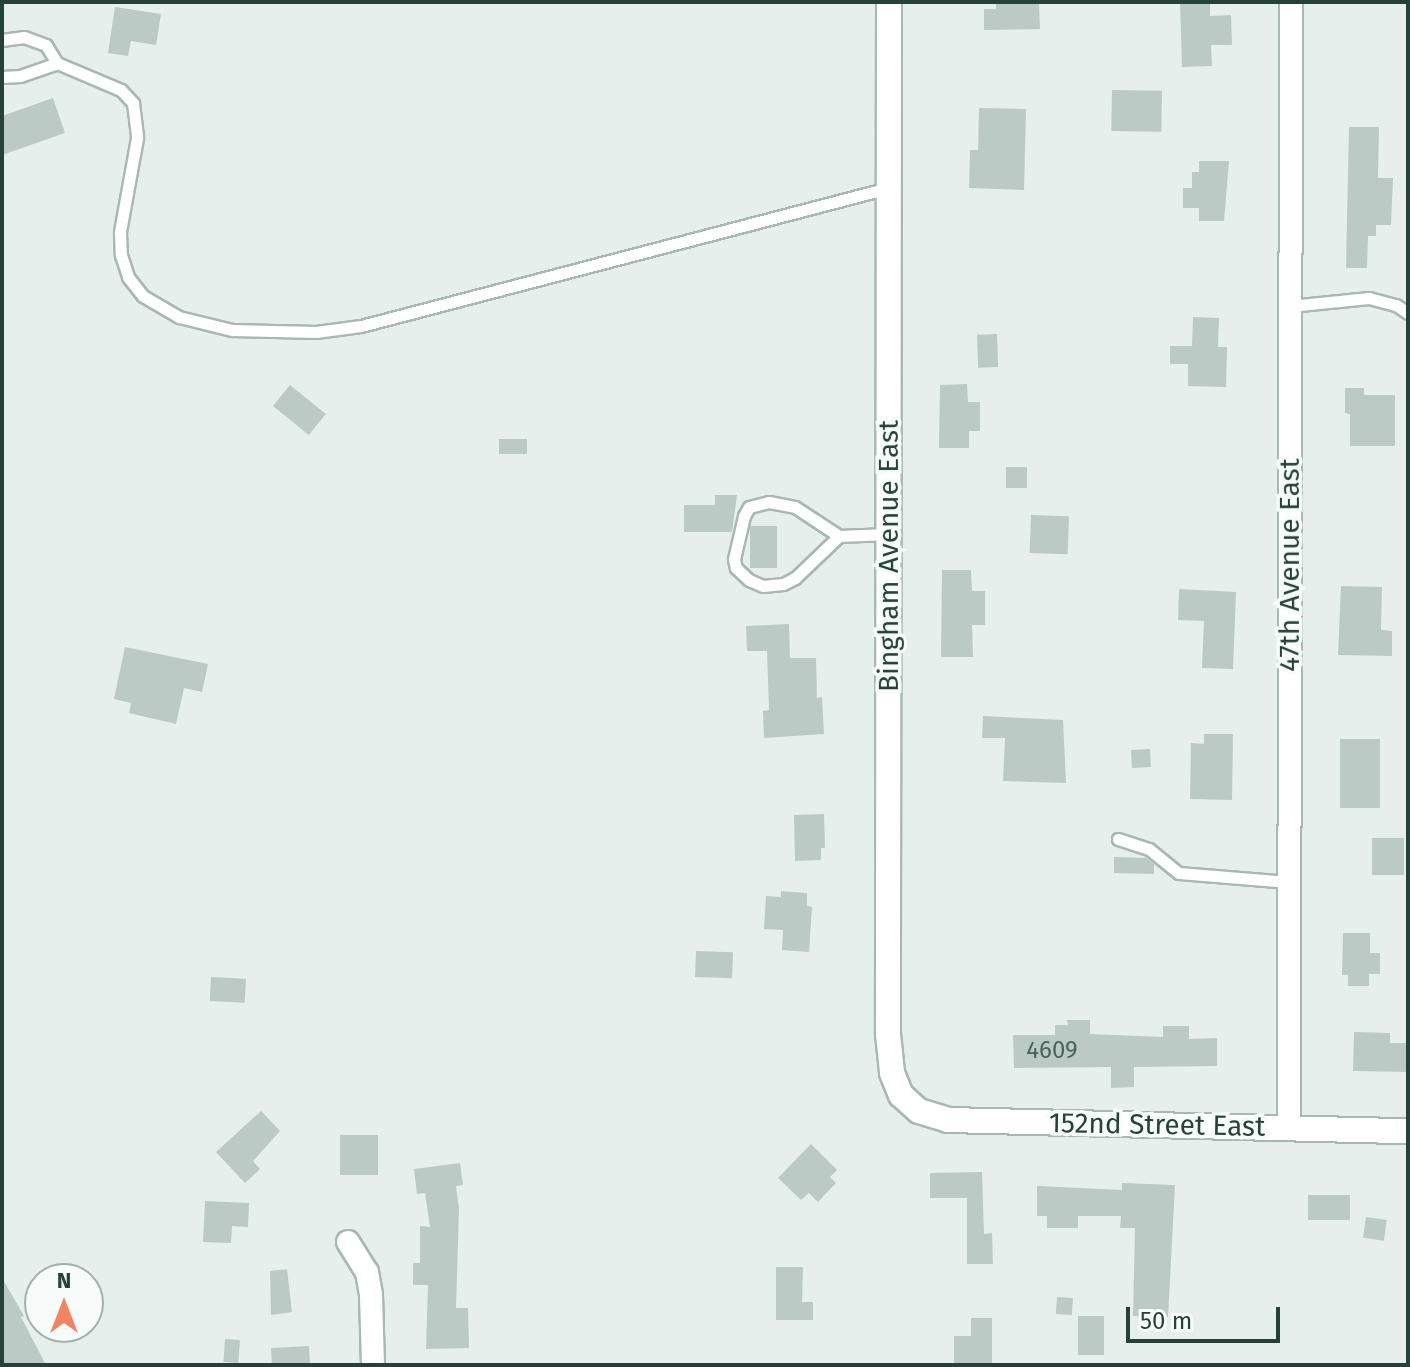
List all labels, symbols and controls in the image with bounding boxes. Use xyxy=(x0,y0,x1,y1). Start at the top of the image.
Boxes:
street label: Bingham Avenue East xyxy=(872,420,906,692)
street label: 47th Avenue East xyxy=(1273,458,1307,672)
house number: 4609 xyxy=(1026,1037,1078,1065)
street label: 152nd Street East xyxy=(1049,1106,1265,1144)
north arrow xyxy=(24,1263,104,1343)
text: N xyxy=(57,1267,71,1294)
scale bar xyxy=(1130,1291,1284,1341)
text: 50 m xyxy=(1140,1307,1192,1335)

